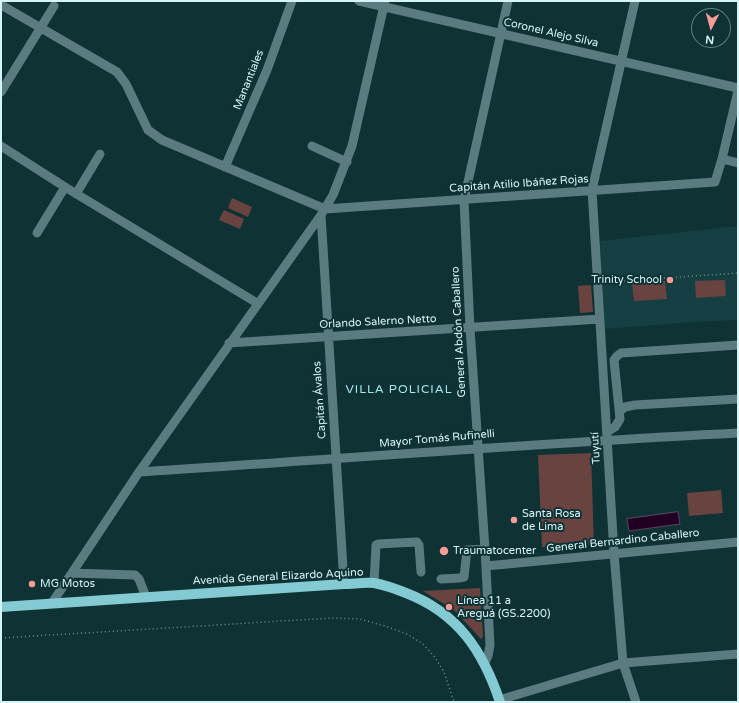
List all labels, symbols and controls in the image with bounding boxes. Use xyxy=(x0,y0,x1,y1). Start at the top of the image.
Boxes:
north arrow xyxy=(691,8,731,48)
street label: Coronel Alejo Silva xyxy=(502,16,600,50)
text: N xyxy=(705,33,715,46)
street label: Manantiales xyxy=(231,48,267,112)
street label: Capitán Atilio Ibáñez Rojas xyxy=(449,173,589,195)
street label: General Abdón Caballero xyxy=(449,266,469,398)
place label: Trinity School xyxy=(591,273,662,287)
marker: Trinity School xyxy=(665,275,675,285)
street label: Orlando Salerno Netto xyxy=(319,312,437,332)
street label: Capitán Ávalos xyxy=(311,361,329,439)
district label: VILLA POLICIAL xyxy=(345,383,453,397)
street label: Mayor Tomás Rufinelli xyxy=(379,427,495,451)
street label: Tuyutí xyxy=(589,432,603,464)
place label: Santa Rosa de Lima xyxy=(522,507,581,533)
marker: Santa Rosa de Lima xyxy=(509,515,519,525)
street label: General Bernardino Caballero xyxy=(546,526,700,556)
place label: Traumatocenter xyxy=(453,544,536,558)
marker: Traumatocenter xyxy=(438,545,450,557)
street label: Avenida General Elizardo Aquino xyxy=(192,566,364,588)
place label: MG Motos xyxy=(40,577,95,591)
marker: MG Motos xyxy=(27,579,37,589)
place label: Línea 11 a Areguá (GS.2200) xyxy=(457,594,550,620)
marker: Línea 11 a Areguá (GS.2200) xyxy=(444,602,454,612)

